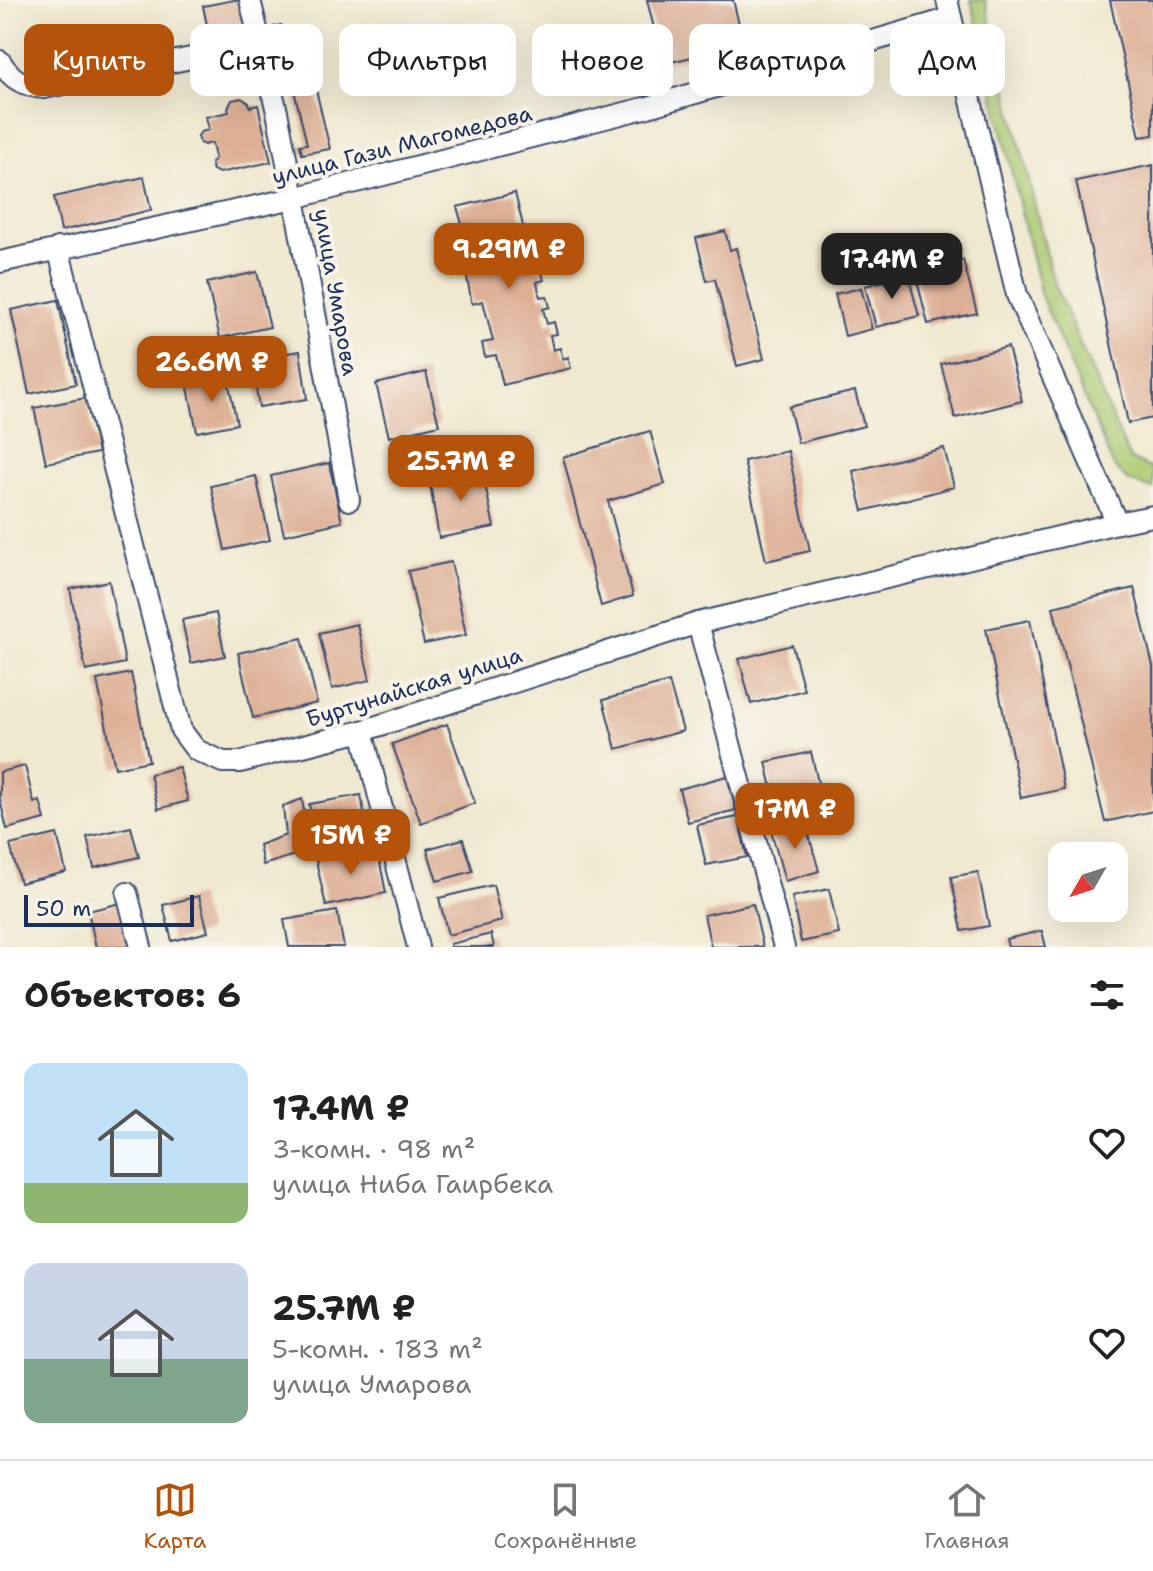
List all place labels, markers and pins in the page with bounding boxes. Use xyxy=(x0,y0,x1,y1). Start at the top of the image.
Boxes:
pin: 9.29M ₽ xyxy=(435,223,583,291)
pin: 17.4M ₽ xyxy=(818,233,966,301)
pin: 26.6M ₽ xyxy=(138,336,286,404)
pin: 25.7M ₽ xyxy=(387,435,535,503)
pin: 17M ₽ xyxy=(739,783,851,851)
pin: 15M ₽ xyxy=(295,809,407,877)

